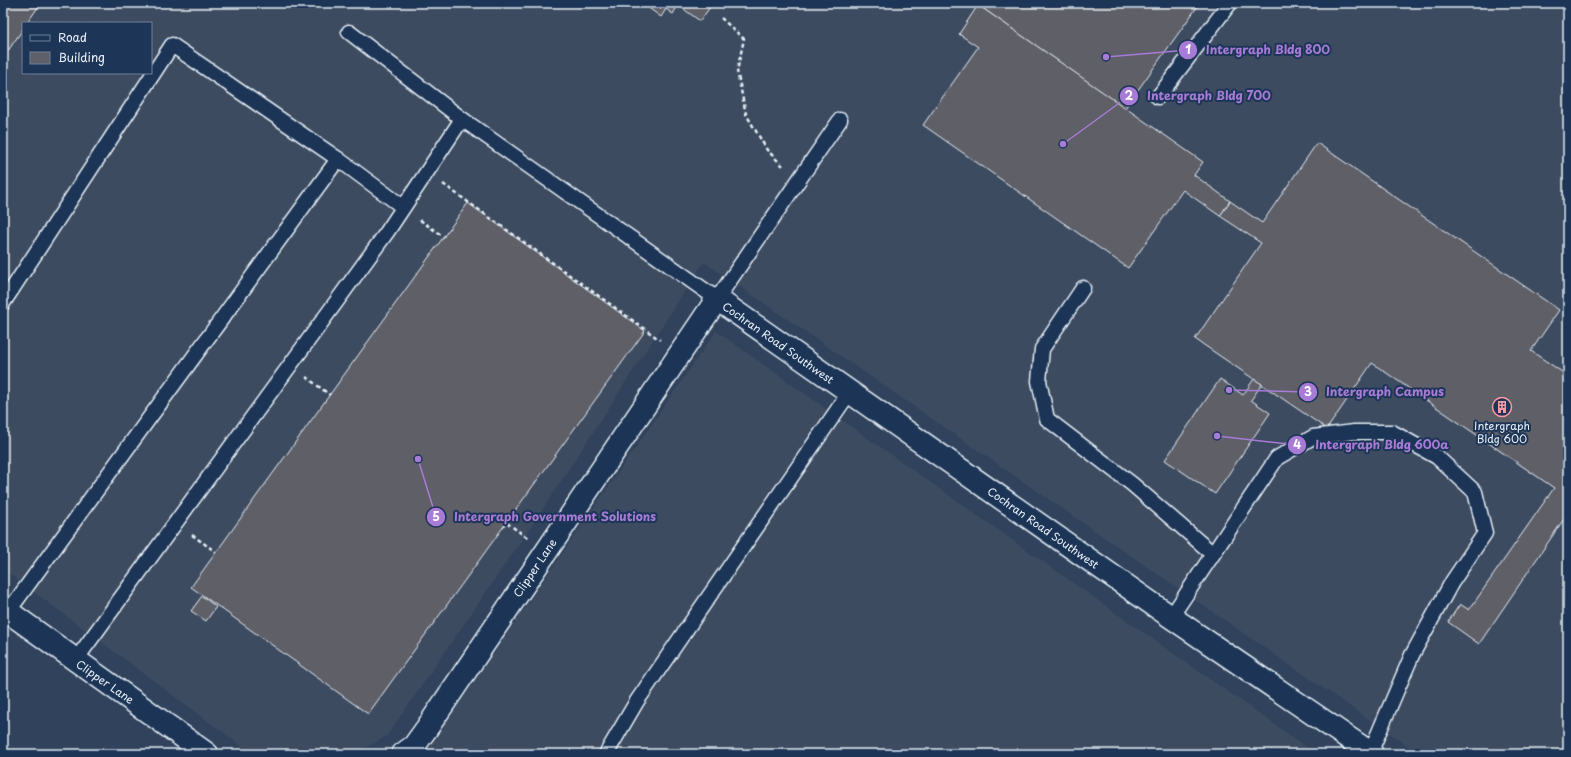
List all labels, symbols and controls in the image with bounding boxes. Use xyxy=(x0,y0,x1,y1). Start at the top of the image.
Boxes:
legend xyxy=(22,22,152,74)
text: Road xyxy=(58,28,87,46)
callout: Intergraph Bldg 800 xyxy=(1178,38,1338,62)
text: 1 xyxy=(1185,40,1191,58)
text: Intergraph Bldg 800 xyxy=(1206,40,1330,58)
text: Building xyxy=(58,48,105,66)
callout: Intergraph Bldg 700 xyxy=(1119,84,1279,108)
text: 2 xyxy=(1125,86,1134,104)
text: Intergraph Bldg 700 xyxy=(1147,86,1271,104)
street label: Cochran Road Southwest xyxy=(719,298,838,388)
callout: Intergraph Campus xyxy=(1298,380,1452,404)
text: 3 xyxy=(1304,382,1312,400)
text: Intergraph Campus xyxy=(1326,382,1444,400)
building icon: Intergraph Bldg 600 xyxy=(1491,396,1513,418)
place label: Intergraph Bldg 600 xyxy=(1474,417,1530,447)
callout: Intergraph Bldg 600a xyxy=(1287,433,1457,457)
text: 4 xyxy=(1293,435,1301,453)
text: Intergraph Bldg 600a xyxy=(1315,435,1449,453)
street label: Cochran Road Southwest xyxy=(984,483,1103,573)
callout: Intergraph Government Solutions xyxy=(426,505,664,529)
text: 5 xyxy=(432,507,440,525)
text: Intergraph Government Solutions xyxy=(454,507,656,525)
street label: Clipper Lane xyxy=(509,535,561,600)
street label: Clipper Lane xyxy=(73,655,138,708)

